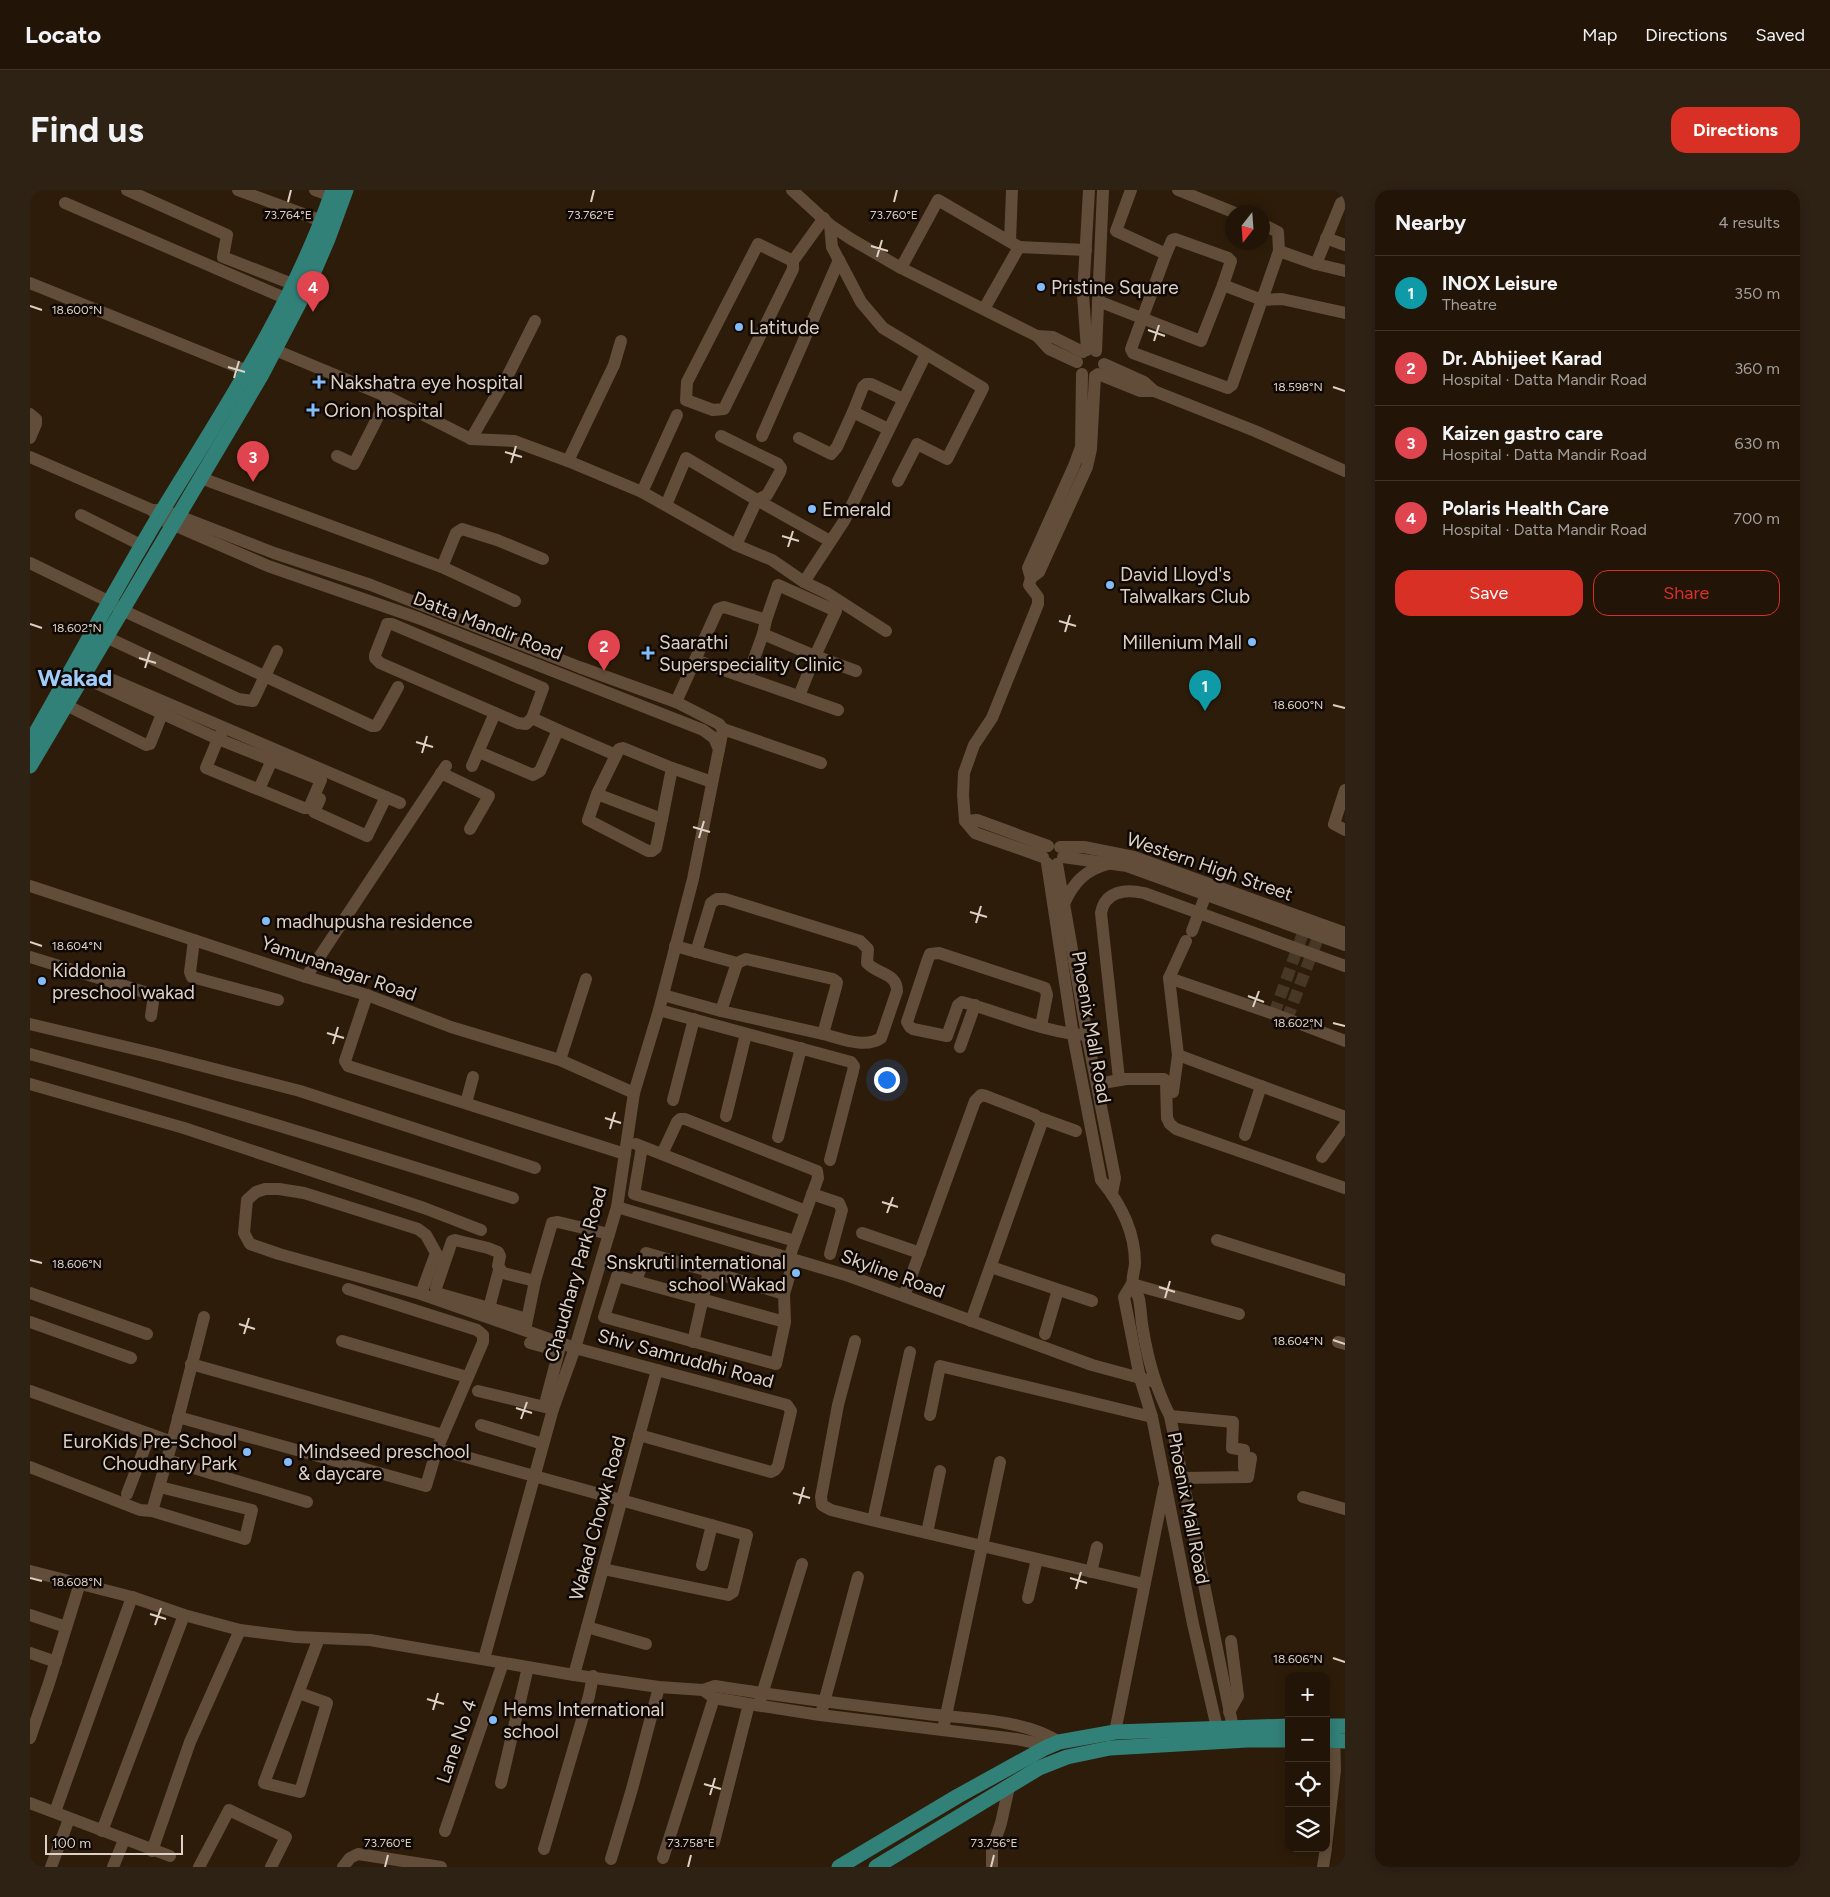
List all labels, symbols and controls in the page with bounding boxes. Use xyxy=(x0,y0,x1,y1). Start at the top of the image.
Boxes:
text: Locato xyxy=(25,20,101,49)
text: Map xyxy=(1582,24,1617,46)
text: Directions xyxy=(1645,24,1727,46)
text: Saved xyxy=(1755,24,1805,46)
button: Directions xyxy=(1671,107,1800,153)
text: Find us xyxy=(30,109,144,151)
north arrow xyxy=(1225,205,1270,250)
text: 73.764°E xyxy=(264,208,312,222)
text: 73.762°E xyxy=(568,208,614,222)
text: 73.760°E xyxy=(870,208,918,222)
text: Nearby xyxy=(1395,210,1466,235)
text: 4 results xyxy=(1719,213,1780,232)
pin: 4 xyxy=(297,271,329,312)
text: INOX Leisure xyxy=(1442,272,1558,295)
place label: Pristine Square xyxy=(1051,276,1179,299)
marker: Pristine Square xyxy=(1035,281,1047,293)
text: 1 xyxy=(1408,284,1414,303)
text: 350 m xyxy=(1734,284,1780,303)
text: Theatre xyxy=(1442,295,1497,314)
text: 18.600°N xyxy=(52,303,102,317)
place label: Latitude xyxy=(749,316,819,339)
marker: Latitude xyxy=(733,321,745,333)
text: Dr. Abhijeet Karad xyxy=(1442,347,1602,370)
text: 2 xyxy=(1406,359,1416,378)
text: 360 m xyxy=(1734,359,1780,378)
text: Hospital · Datta Mandir Road xyxy=(1442,370,1647,389)
place label: Nakshatra eye hospital xyxy=(330,371,523,394)
marker: Nakshatra eye hospital xyxy=(312,375,326,389)
text: 18.598°N xyxy=(1273,380,1323,394)
place label: Orion hospital xyxy=(324,399,443,422)
marker: Orion hospital xyxy=(306,403,320,417)
text: Kaizen gastro care xyxy=(1442,422,1603,445)
text: 3 xyxy=(1407,434,1415,453)
text: 630 m xyxy=(1734,434,1780,453)
pin: 3 xyxy=(237,441,269,482)
text: Hospital · Datta Mandir Road xyxy=(1442,445,1647,464)
text: Polaris Health Care xyxy=(1442,497,1609,520)
place label: Emerald xyxy=(822,498,891,521)
marker: Emerald xyxy=(806,503,818,515)
text: 4 xyxy=(1406,509,1416,528)
text: 700 m xyxy=(1733,509,1780,528)
text: Hospital · Datta Mandir Road xyxy=(1442,520,1647,539)
place label: David Lloyd's Talwalkars Club xyxy=(1120,563,1250,608)
button: Save xyxy=(1395,570,1583,616)
button: Share xyxy=(1593,570,1780,616)
marker: David Lloyd's Talwalkars Club xyxy=(1104,579,1116,591)
street label: Datta Mandir Road xyxy=(410,586,566,665)
text: 18.602°N xyxy=(52,621,102,635)
pin: 2 xyxy=(588,630,620,671)
place label: Saarathi Superspeciality Clinic xyxy=(659,631,842,676)
place label: Millenium Mall xyxy=(1122,631,1242,654)
marker: Millenium Mall xyxy=(1246,636,1258,648)
marker: Saarathi Superspeciality Clinic xyxy=(641,646,655,660)
district label: Wakad xyxy=(38,663,112,692)
pin: 1 xyxy=(1189,670,1221,711)
text: 18.600°N xyxy=(1273,698,1323,712)
street label: Western High Street xyxy=(1124,827,1296,906)
place label: madhupusha residence xyxy=(276,910,473,933)
marker: madhupusha residence xyxy=(260,915,272,927)
street label: Yamunanagar Road xyxy=(258,931,420,1006)
text: 18.604°N xyxy=(52,939,102,953)
street label: Phoenix Mall Road xyxy=(1067,949,1116,1105)
place label: Kiddonia preschool wakad xyxy=(52,959,195,1004)
marker: Kiddonia preschool wakad xyxy=(36,975,48,987)
text: 18.602°N xyxy=(1273,1016,1323,1030)
your location xyxy=(874,1067,900,1093)
street label: Chaudhary Park Road xyxy=(539,1184,612,1365)
street label: Skyline Road xyxy=(838,1244,948,1303)
place label: Snskruti international school Wakad xyxy=(606,1251,786,1296)
text: 18.606°N xyxy=(52,1257,102,1271)
marker: Snskruti international school Wakad xyxy=(790,1267,802,1279)
street label: Shiv Samruddhi Road xyxy=(595,1324,777,1393)
text: 18.604°N xyxy=(1273,1334,1323,1348)
place label: EuroKids Pre-School Choudhary Park xyxy=(63,1430,238,1475)
street label: Phoenix Mall Road xyxy=(1163,1430,1215,1586)
street label: Wakad Chowk Road xyxy=(564,1433,630,1603)
place label: Mindseed preschool & daycare xyxy=(298,1440,470,1485)
marker: EuroKids Pre-School Choudhary Park xyxy=(241,1446,253,1458)
marker: Mindseed preschool & daycare xyxy=(282,1456,294,1468)
text: 18.608°N xyxy=(52,1575,102,1589)
text: 18.606°N xyxy=(1273,1652,1323,1666)
map controls xyxy=(1285,1672,1330,1852)
button: + xyxy=(1285,1672,1330,1717)
street label: Lane No 4 xyxy=(431,1696,482,1786)
place label: Hems International school xyxy=(503,1698,664,1743)
marker: Hems International school xyxy=(487,1714,499,1726)
button: − xyxy=(1285,1717,1330,1762)
button: locate xyxy=(1285,1762,1330,1807)
button: layers xyxy=(1285,1807,1330,1852)
scale bar xyxy=(45,1832,182,1855)
text: 100 m xyxy=(52,1835,91,1852)
text: 73.760°E xyxy=(364,1836,412,1850)
text: 73.758°E xyxy=(667,1836,715,1850)
text: 73.756°E xyxy=(970,1836,1018,1850)

